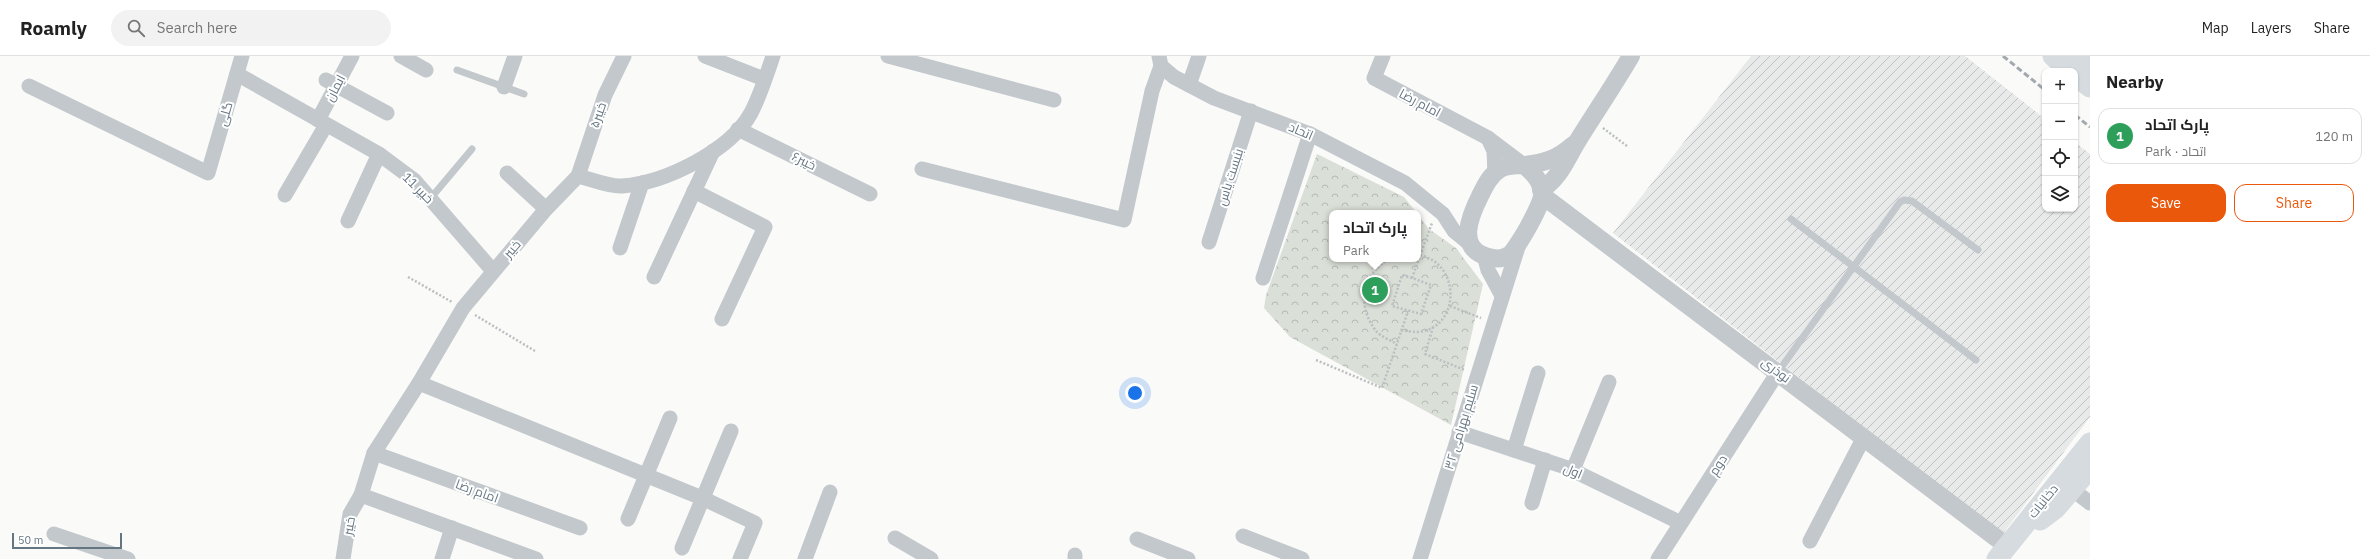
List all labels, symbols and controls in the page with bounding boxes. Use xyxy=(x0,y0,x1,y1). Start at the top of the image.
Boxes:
search box xyxy=(111,10,391,46)
text: Roamly xyxy=(20,16,87,40)
icon: search xyxy=(125,17,147,39)
text: Search here xyxy=(157,18,237,37)
text: Map xyxy=(2202,19,2229,37)
text: Layers xyxy=(2251,19,2292,37)
text: Share xyxy=(2314,19,2350,37)
map controls xyxy=(2042,68,2078,212)
button: + xyxy=(2042,68,2078,104)
text: Nearby xyxy=(2106,71,2164,93)
street label: ایمان xyxy=(321,72,349,104)
street label: امام رضا xyxy=(1396,85,1444,122)
street label: گلی xyxy=(213,100,237,128)
street label: خیبر۵ xyxy=(586,100,610,130)
button: − xyxy=(2042,104,2078,140)
text: پارک اتحاد xyxy=(2145,115,2209,134)
street label: اتحاد xyxy=(1286,118,1316,144)
text: 1 xyxy=(2116,128,2124,145)
text: 120 m xyxy=(2315,128,2353,145)
button: locate xyxy=(2042,140,2078,176)
text: Park · اتحاد xyxy=(2145,143,2207,160)
street label: بنبست یاس xyxy=(1213,146,1247,208)
street label: خیبر۶ xyxy=(789,148,819,174)
street label: خبیر 11 xyxy=(399,169,437,207)
button: layers xyxy=(2042,176,2078,212)
button: Save xyxy=(2106,184,2226,222)
button: Share xyxy=(2234,184,2354,222)
popup xyxy=(1329,210,1421,262)
text: پارک اتحاد xyxy=(1343,218,1407,237)
street label: خیبر xyxy=(499,236,525,262)
text: Park xyxy=(1343,242,1369,259)
pin: 1 xyxy=(1362,275,1388,305)
street label: نوذری xyxy=(1758,353,1794,387)
street label: سلیم بهرامی ۳۲ xyxy=(1440,382,1483,472)
your location xyxy=(1125,383,1145,403)
street label: دوم xyxy=(1705,451,1732,479)
street label: اول xyxy=(1561,459,1585,483)
street label: امام رضا xyxy=(453,475,501,508)
street label: دخانیات xyxy=(2024,481,2062,521)
street label: خیبر xyxy=(339,515,359,538)
scale bar xyxy=(12,531,122,550)
text: 50 m xyxy=(18,533,43,547)

